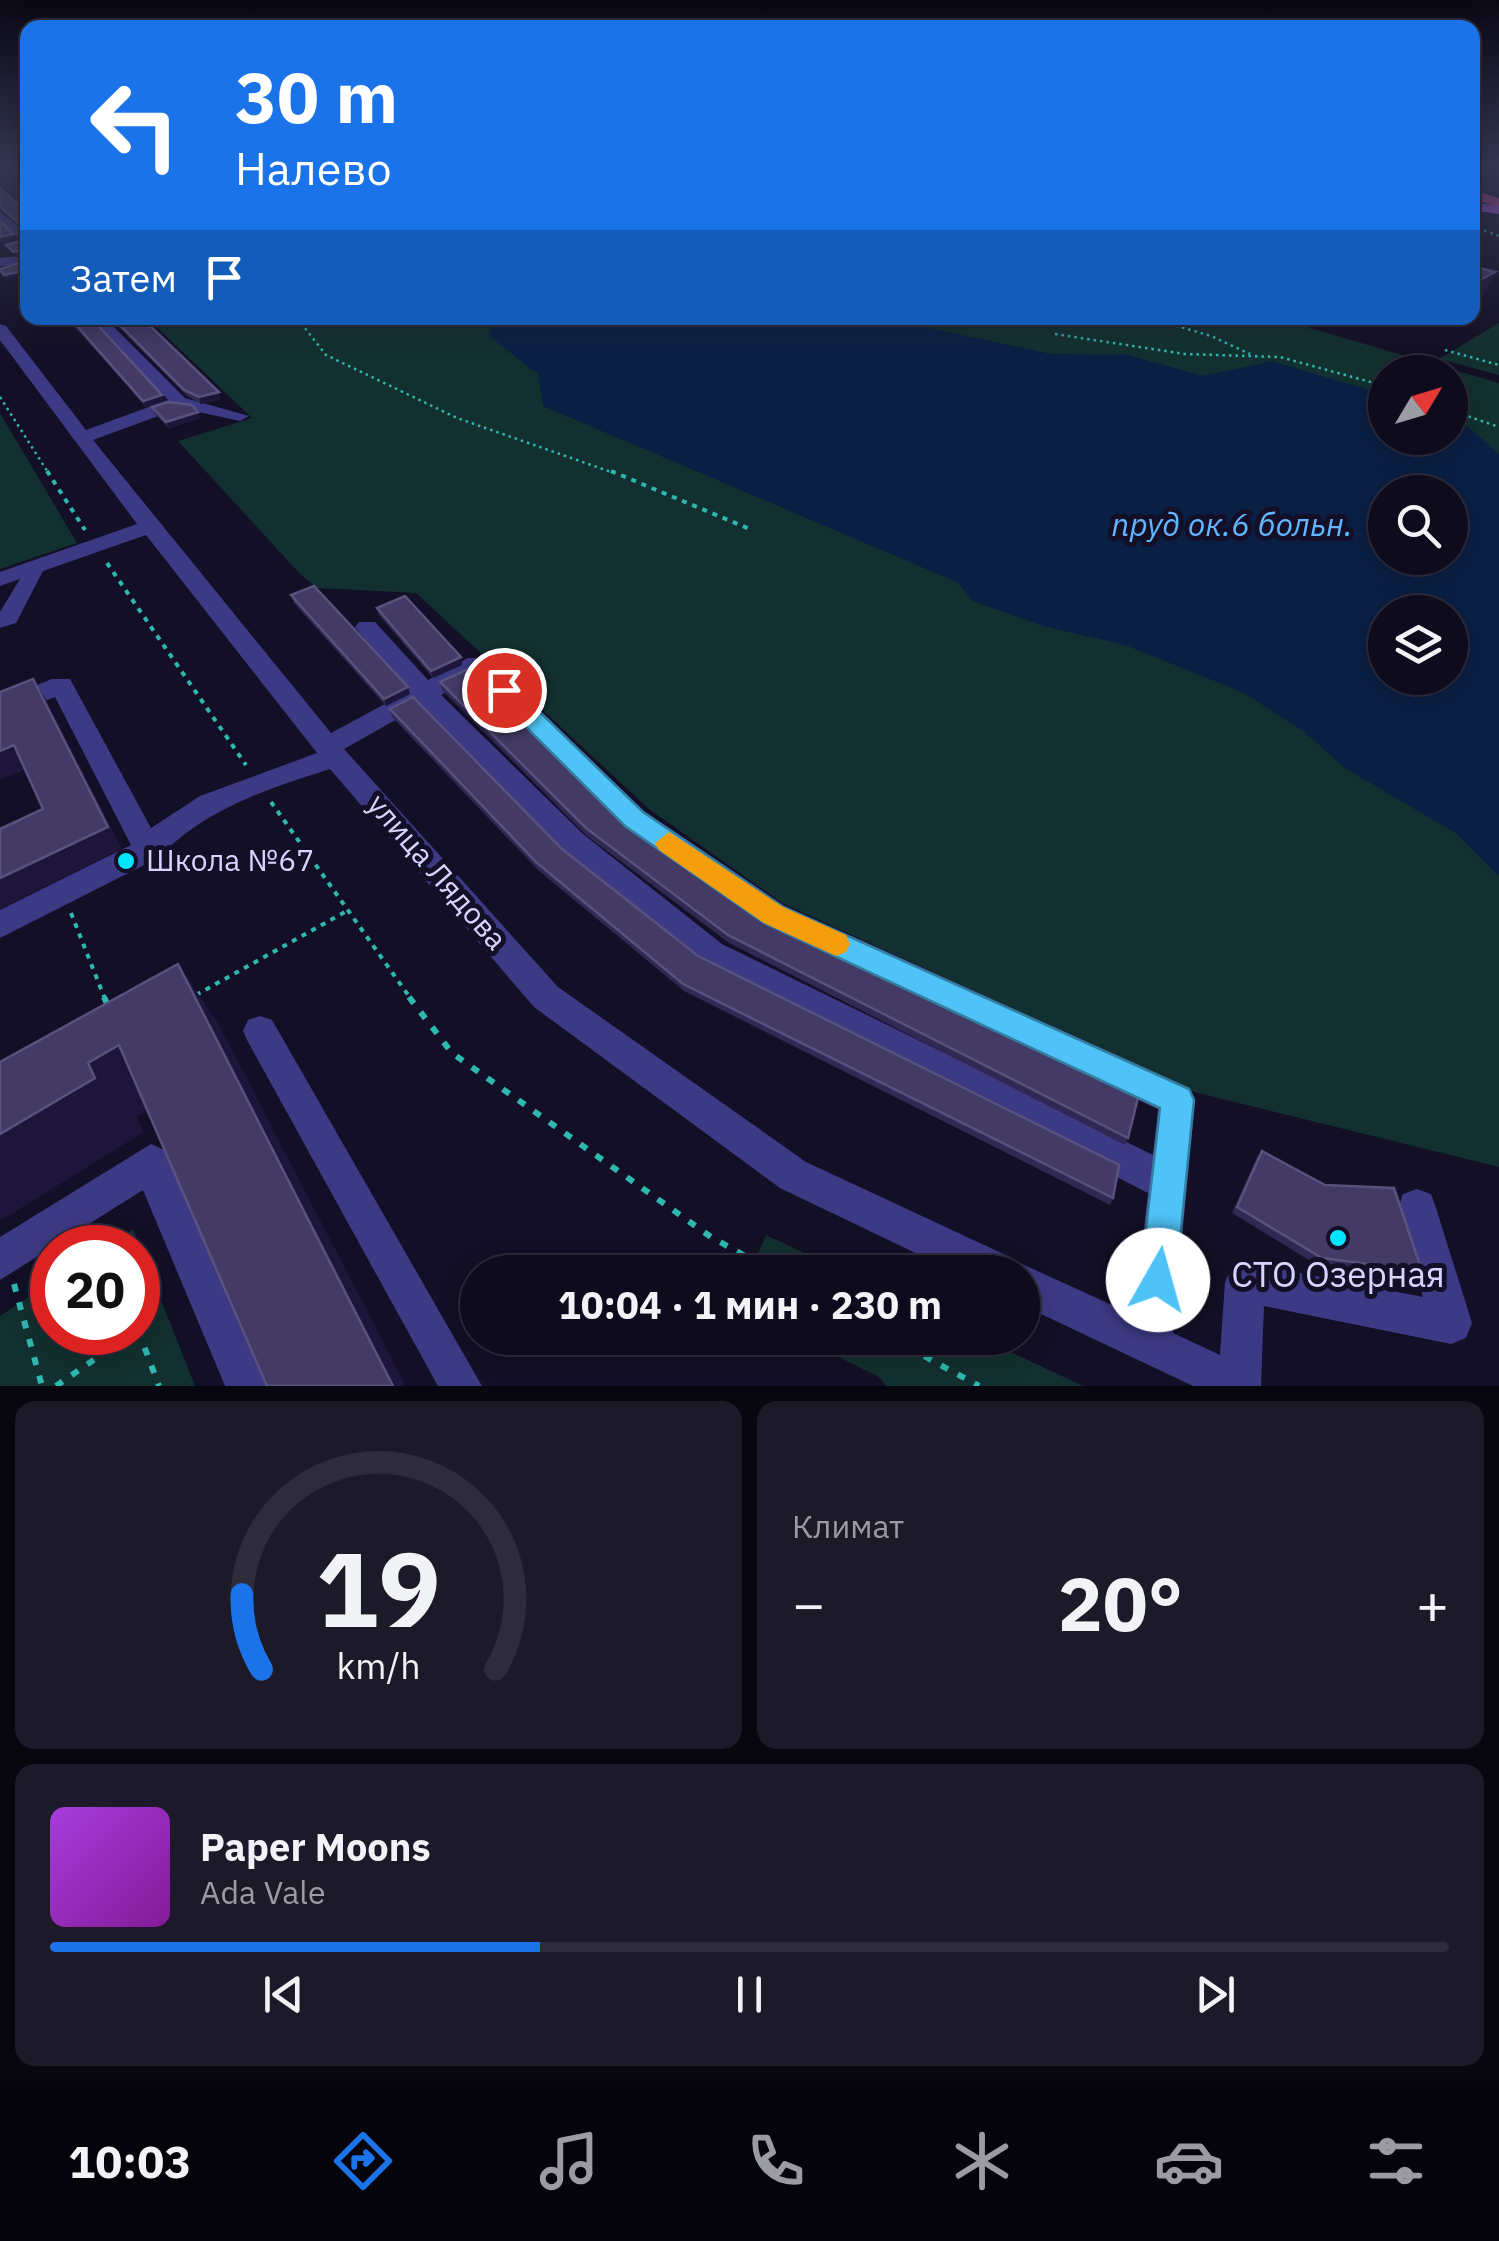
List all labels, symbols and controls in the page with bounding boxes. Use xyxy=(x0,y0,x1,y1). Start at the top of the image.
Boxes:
text: 30 m xyxy=(235,51,398,142)
icon: left xyxy=(70,60,200,190)
text: Налево xyxy=(235,139,392,197)
icon: arrive xyxy=(197,250,252,305)
text: Затем xyxy=(70,253,177,302)
north arrow xyxy=(1368,355,1468,455)
map controls xyxy=(1368,355,1468,695)
button: search xyxy=(1368,475,1468,575)
water label: пруд ок.6 больн. xyxy=(1111,503,1353,545)
button: layers xyxy=(1368,595,1468,695)
pin xyxy=(462,648,547,733)
icon: arrive xyxy=(477,663,532,718)
street label: улица Лядова xyxy=(360,785,517,957)
place label: Школа №67 xyxy=(146,840,314,879)
marker: Школа №67 xyxy=(115,850,137,872)
speed limit sign: 20 xyxy=(30,1225,160,1355)
marker: СТО Озерная xyxy=(1327,1227,1349,1249)
position arrow xyxy=(1106,1228,1210,1332)
place label: СТО Озерная xyxy=(1231,1251,1445,1297)
text: 10:04 · 1 мин · 230 m xyxy=(558,1280,942,1329)
text: Климат xyxy=(792,1505,904,1547)
text: 19 xyxy=(316,1520,441,1656)
text: 20° xyxy=(1058,1554,1183,1652)
text: − xyxy=(792,1568,825,1639)
text: + xyxy=(1416,1568,1449,1639)
text: km/h xyxy=(336,1642,421,1689)
text: Paper Moons xyxy=(200,1822,431,1871)
text: Ada Vale xyxy=(200,1871,326,1913)
icon: previous xyxy=(256,1967,311,2022)
icon: pause xyxy=(722,1967,777,2022)
icon: next xyxy=(1188,1967,1243,2022)
icon: directions xyxy=(328,2126,398,2196)
icon: music xyxy=(534,2126,604,2196)
icon: phone xyxy=(741,2126,811,2196)
icon: climate xyxy=(947,2126,1017,2196)
icon: car xyxy=(1154,2126,1224,2196)
icon: filters xyxy=(1361,2126,1431,2196)
text: 10:03 xyxy=(68,2132,191,2190)

